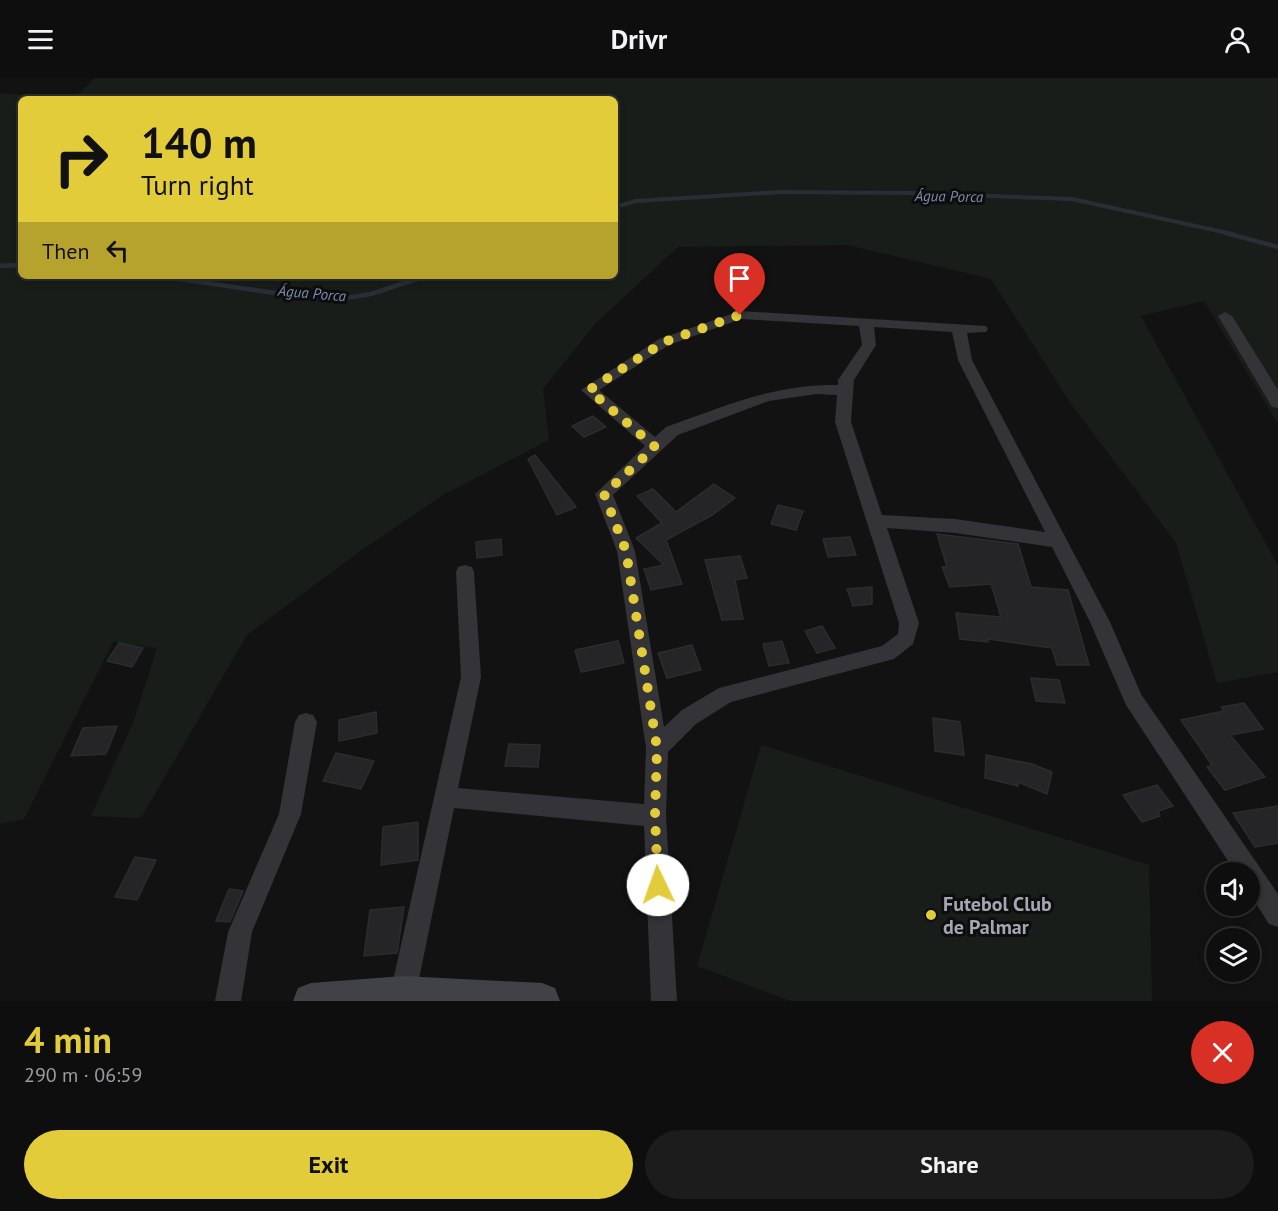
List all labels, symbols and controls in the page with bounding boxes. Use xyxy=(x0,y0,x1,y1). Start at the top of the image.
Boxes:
text: Drivr xyxy=(611,22,667,56)
icon: menu xyxy=(24,23,57,56)
icon: person xyxy=(1221,23,1254,56)
text: 140 m xyxy=(141,115,257,170)
icon: right xyxy=(42,120,120,198)
text: Turn right xyxy=(141,168,254,202)
water label: Água Porca xyxy=(914,186,984,206)
icon: left xyxy=(101,234,134,267)
text: Then xyxy=(42,237,89,265)
pin xyxy=(714,253,765,315)
icon: arrive xyxy=(723,262,756,295)
water label: Água Porca xyxy=(276,280,348,306)
position arrow xyxy=(626,853,690,917)
map controls xyxy=(1206,862,1260,982)
button: sound xyxy=(1206,862,1260,916)
place label: Futebol Club de Palmar xyxy=(943,891,1052,940)
marker: Futebol Club de Palmar xyxy=(924,908,938,922)
button: layers xyxy=(1206,928,1260,982)
text: 4 min xyxy=(24,1016,112,1063)
button: close xyxy=(1191,1021,1254,1084)
text: 290 m · 06:59 xyxy=(24,1062,142,1088)
button: Exit xyxy=(24,1130,633,1199)
button: Share xyxy=(645,1130,1254,1199)

